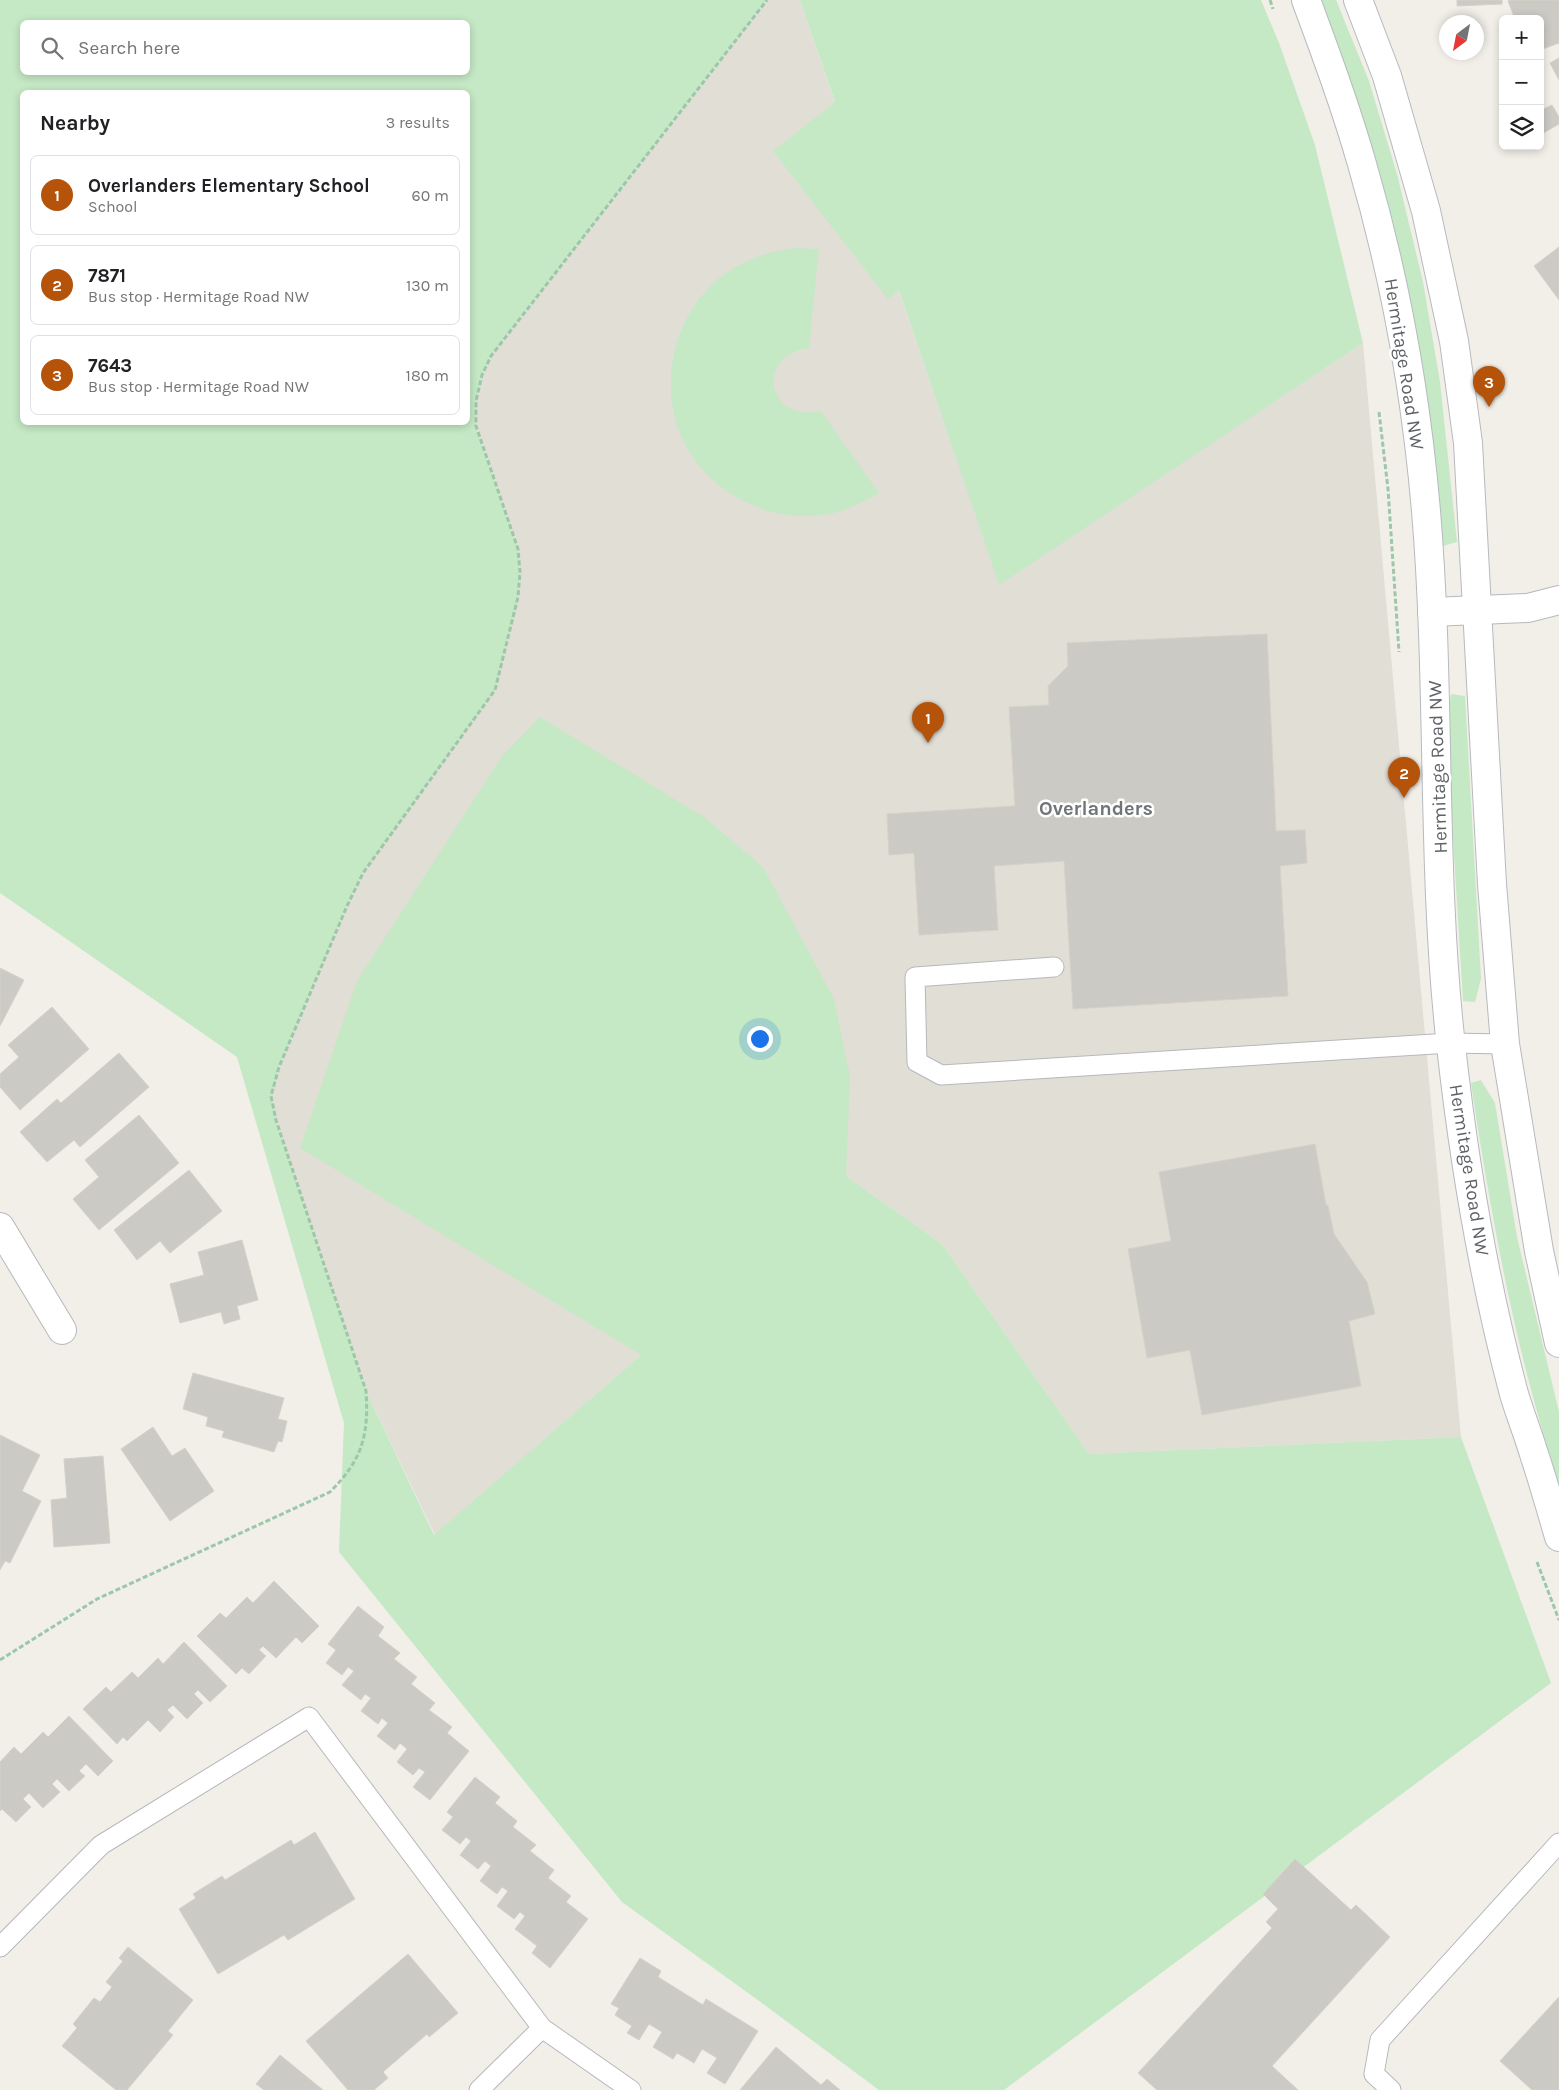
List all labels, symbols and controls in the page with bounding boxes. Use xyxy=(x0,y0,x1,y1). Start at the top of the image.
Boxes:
north arrow xyxy=(1439,15,1484,60)
map controls xyxy=(1499,15,1544,150)
button: + xyxy=(1499,15,1544,60)
search box xyxy=(20,20,470,75)
icon: search xyxy=(38,34,66,62)
text: Search here xyxy=(78,37,180,59)
button: − xyxy=(1499,60,1544,105)
button: layers xyxy=(1499,105,1544,150)
text: Nearby xyxy=(40,111,110,135)
text: 3 results xyxy=(386,113,450,132)
text: Overlanders Elementary School xyxy=(88,175,370,197)
text: 1 xyxy=(54,186,60,205)
text: 60 m xyxy=(412,186,449,205)
text: School xyxy=(88,197,138,216)
text: 7871 xyxy=(88,265,126,287)
text: 2 xyxy=(52,276,62,295)
text: 130 m xyxy=(406,276,449,295)
street label: Hermitage Road NW xyxy=(1380,277,1428,452)
text: Bus stop · Hermitage Road NW xyxy=(88,287,309,306)
text: 7643 xyxy=(88,355,132,377)
text: 3 xyxy=(52,366,62,385)
text: 180 m xyxy=(406,366,449,385)
pin: 3 xyxy=(1473,366,1505,407)
text: Bus stop · Hermitage Road NW xyxy=(88,377,309,396)
street label: Hermitage Road NW xyxy=(1424,680,1452,854)
pin: 1 xyxy=(912,702,944,743)
pin: 2 xyxy=(1388,757,1420,798)
district label: Overlanders xyxy=(1039,797,1153,820)
your location xyxy=(747,1026,773,1052)
street label: Hermitage Road NW xyxy=(1445,1083,1493,1258)

